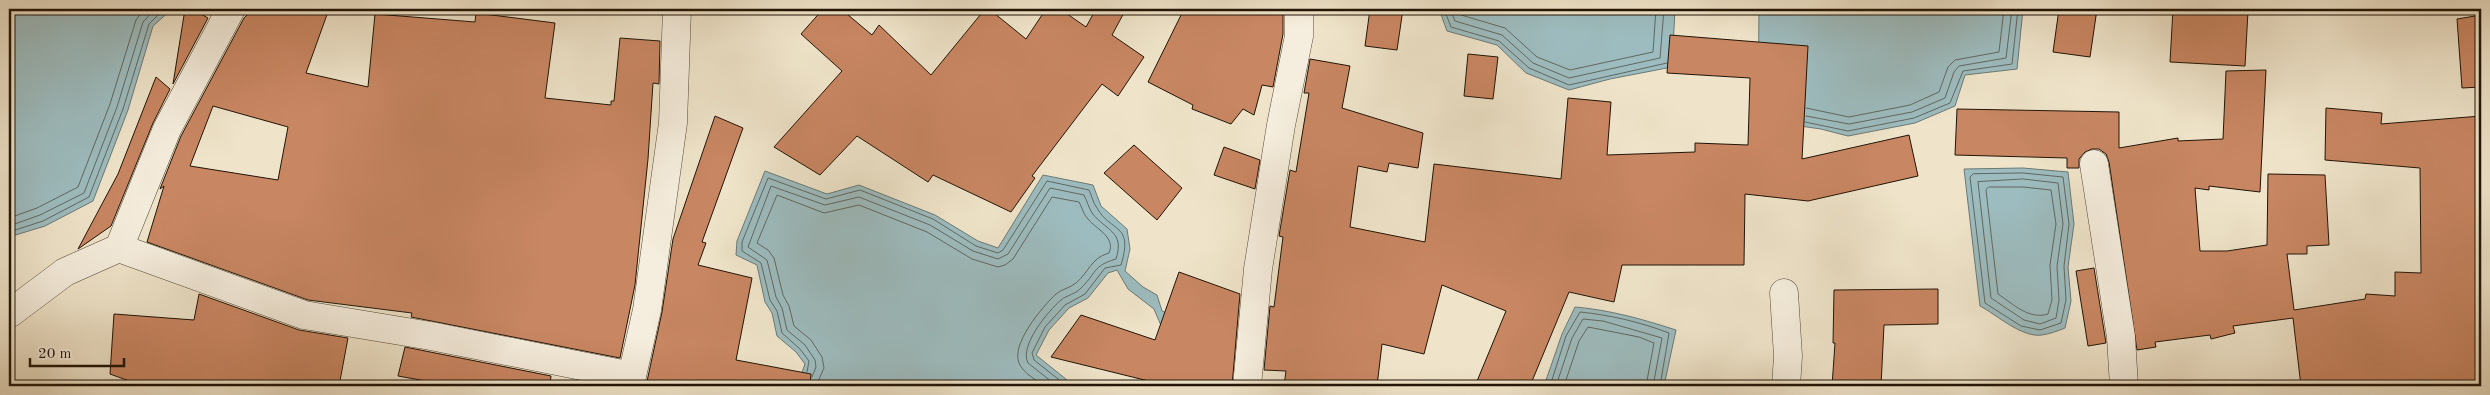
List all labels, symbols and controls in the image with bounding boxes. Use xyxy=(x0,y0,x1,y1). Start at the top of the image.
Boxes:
scale bar xyxy=(30,335,124,367)
text: 20 m xyxy=(38,347,72,362)

